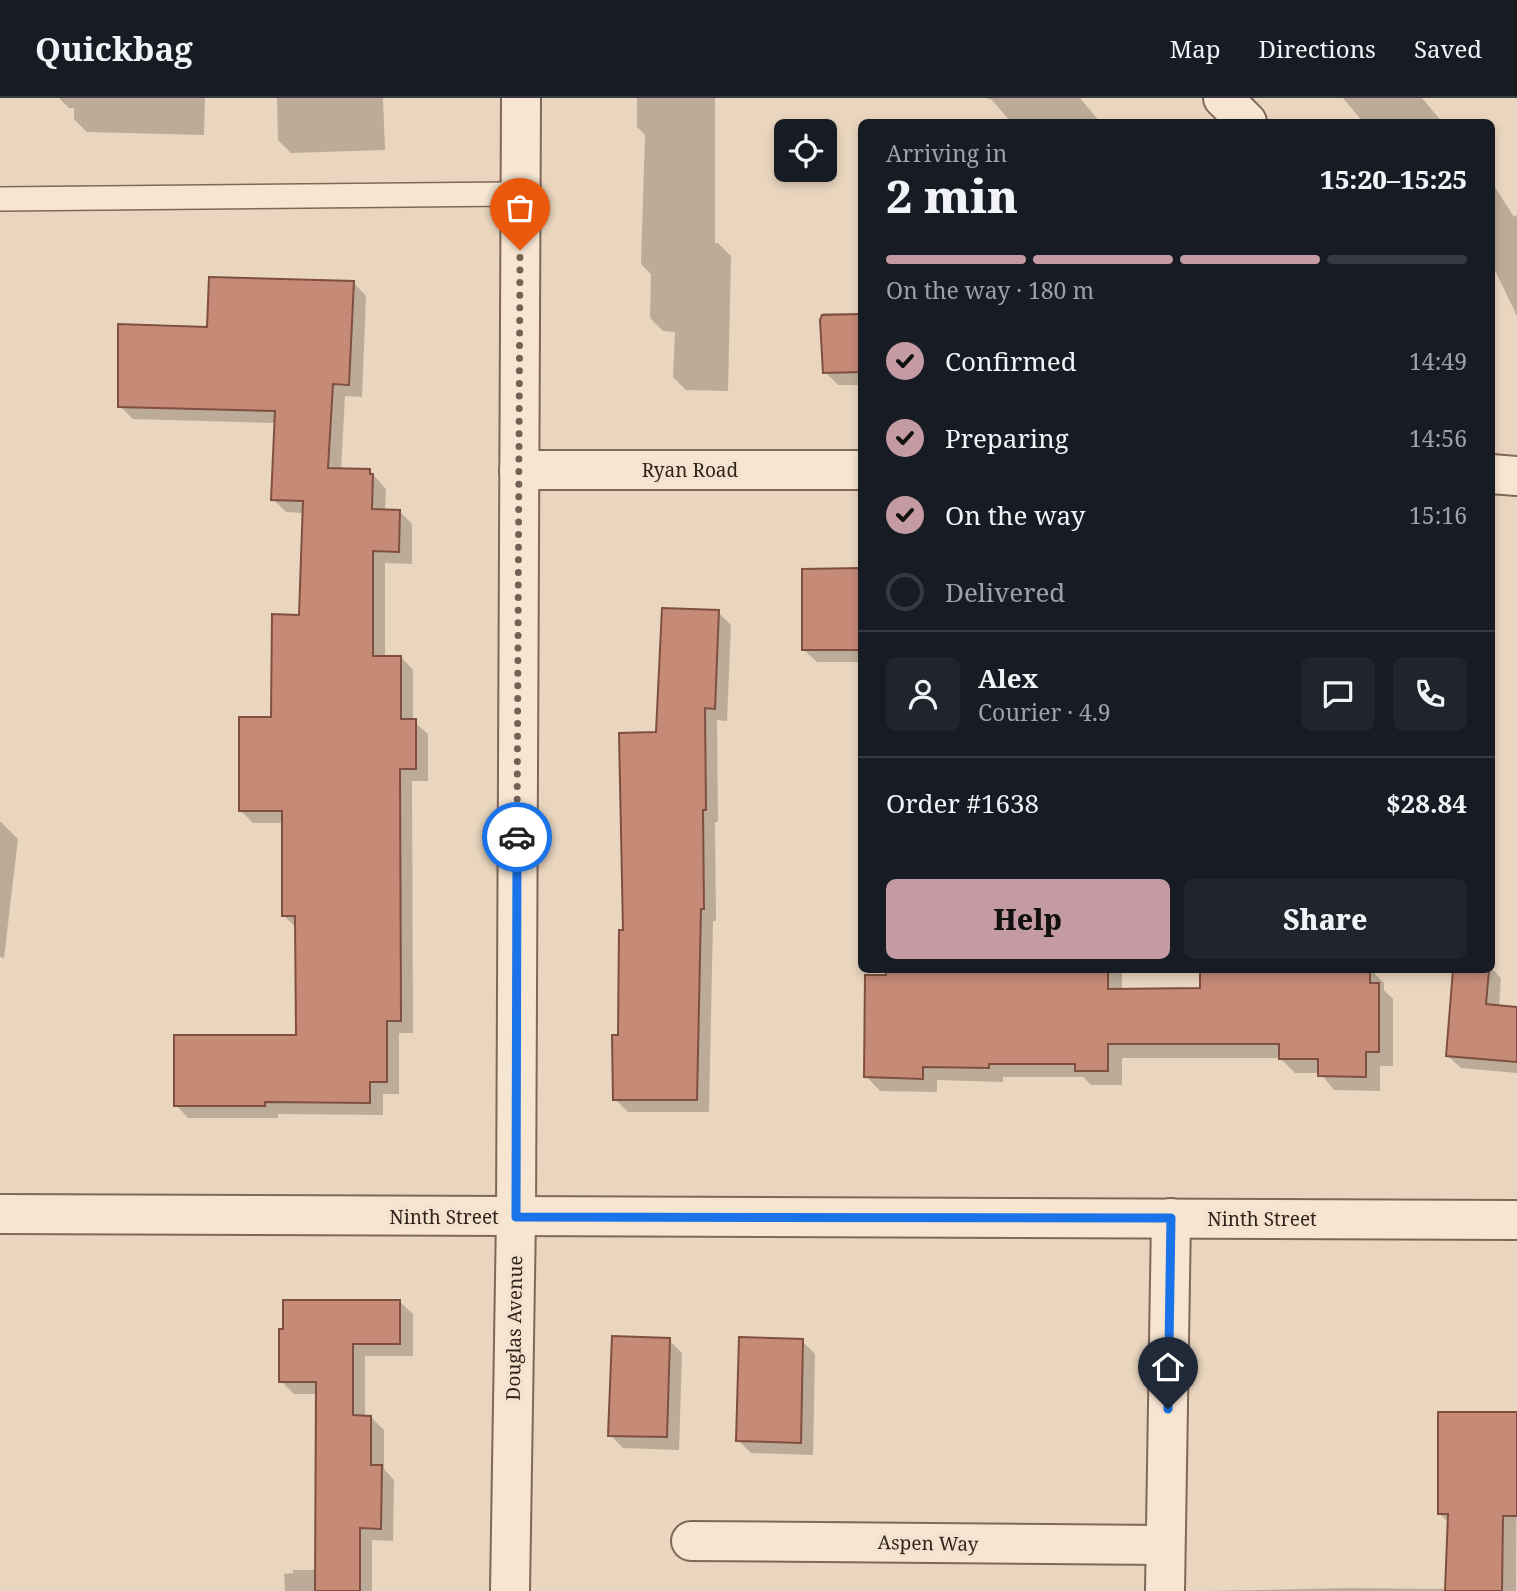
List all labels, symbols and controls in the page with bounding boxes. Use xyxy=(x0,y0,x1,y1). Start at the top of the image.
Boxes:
text: Quickbag xyxy=(35,26,193,71)
text: Map xyxy=(1170,32,1221,65)
text: Directions xyxy=(1259,32,1376,65)
text: Saved xyxy=(1414,32,1482,65)
map controls xyxy=(774,119,837,182)
button: locate xyxy=(774,119,837,182)
text: Arriving in xyxy=(886,137,1007,169)
text: 15:20–15:25 xyxy=(1320,161,1467,197)
text: 2 min xyxy=(886,164,1018,226)
pin xyxy=(490,178,550,250)
icon: bag xyxy=(501,189,539,227)
text: On the way · 180 m xyxy=(886,274,1094,306)
icon: check xyxy=(886,342,924,380)
text: Confirmed xyxy=(945,343,1077,379)
text: 14:49 xyxy=(1409,345,1467,377)
icon: check xyxy=(886,419,924,457)
text: Preparing xyxy=(945,420,1069,456)
text: 14:56 xyxy=(1409,422,1467,454)
street label: Ryan Road xyxy=(642,457,739,483)
icon: check xyxy=(886,496,924,534)
text: On the way xyxy=(945,497,1085,533)
text: 15:16 xyxy=(1409,499,1467,531)
text: Delivered xyxy=(945,574,1065,610)
button: person xyxy=(886,657,960,731)
button: chat xyxy=(1301,657,1375,731)
button: phone xyxy=(1393,657,1467,731)
text: Alex xyxy=(978,660,1038,696)
text: Courier · 4.9 xyxy=(978,696,1111,728)
text: Order #1638 xyxy=(886,785,1039,821)
text: $28.84 xyxy=(1386,785,1467,821)
courier xyxy=(482,802,552,872)
icon: car xyxy=(498,818,536,856)
button: Help xyxy=(886,879,1170,959)
button: Share xyxy=(1184,879,1467,959)
street label: Ninth Street xyxy=(389,1204,499,1230)
street label: Ninth Street xyxy=(1207,1206,1317,1232)
street label: Douglas Avenue xyxy=(500,1255,528,1401)
pin xyxy=(1138,1337,1198,1409)
icon: home xyxy=(1149,1348,1187,1386)
street label: Aspen Way xyxy=(877,1529,979,1557)

